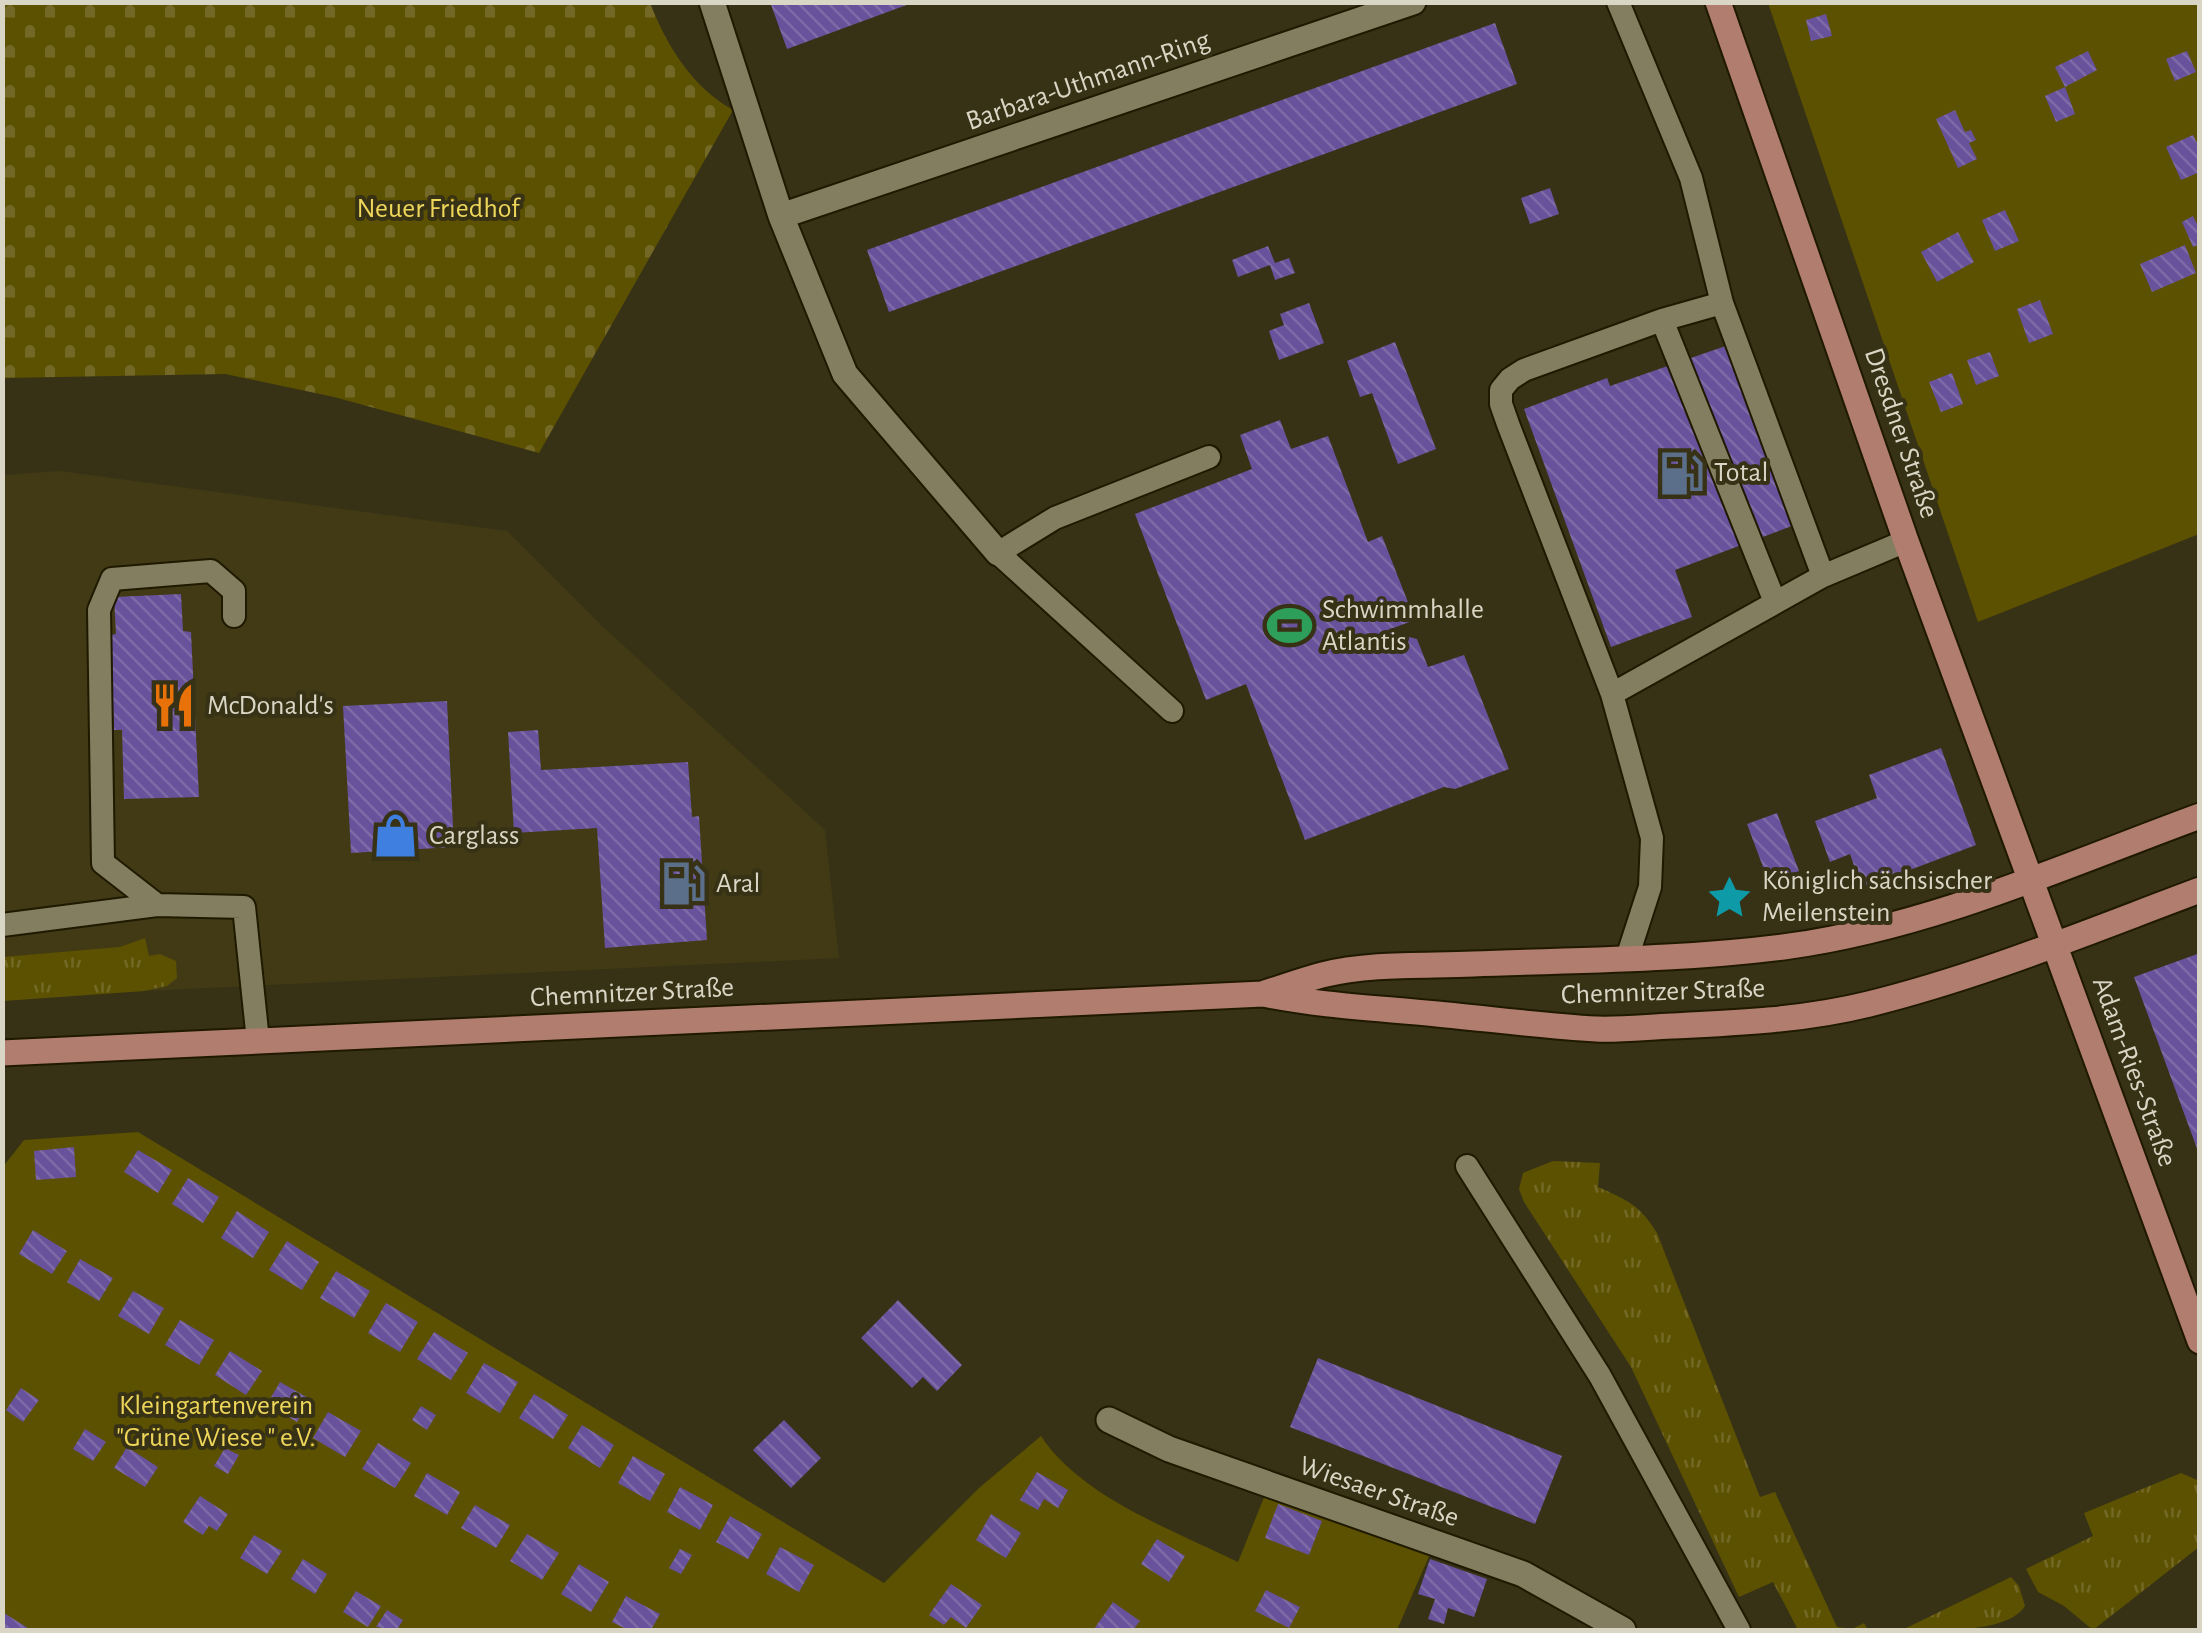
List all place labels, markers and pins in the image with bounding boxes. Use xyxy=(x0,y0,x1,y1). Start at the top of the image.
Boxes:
fuel station icon: Total xyxy=(1657,449,1705,497)
place label: Total xyxy=(1714,459,1768,487)
place label: Schwimmhalle Atlantis xyxy=(1322,596,1484,656)
sports icon: Schwimmhalle Atlantis xyxy=(1265,602,1313,650)
restaurant icon: McDonald's xyxy=(150,682,198,730)
place label: McDonald's xyxy=(207,692,334,720)
shop icon: Carglass xyxy=(372,812,420,860)
place label: Carglass xyxy=(429,822,519,850)
fuel station icon: Aral xyxy=(659,860,707,908)
place label: Königlich sächsischer Meilenstein xyxy=(1762,867,1992,927)
place label: Aral xyxy=(716,870,761,898)
place icon: Königlich sächsischer Meilenstein xyxy=(1705,873,1753,921)

